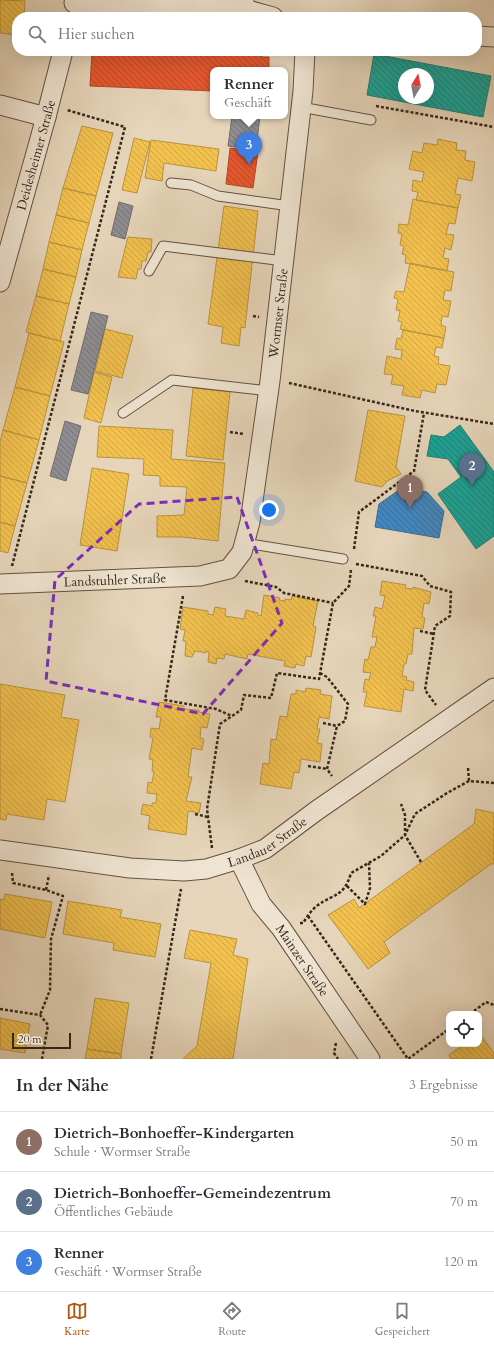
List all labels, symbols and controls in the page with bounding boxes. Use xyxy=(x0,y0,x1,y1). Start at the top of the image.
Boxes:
search box xyxy=(12,12,482,56)
icon: search xyxy=(26,23,48,45)
text: Hier suchen xyxy=(58,24,135,44)
popup xyxy=(210,67,288,119)
north arrow xyxy=(398,68,434,104)
text: Renner xyxy=(224,74,274,94)
text: Geschäft xyxy=(224,94,272,112)
street label: Deidesheimer Straße xyxy=(12,98,60,212)
pin: 3 xyxy=(236,132,262,165)
street label: Wormser Straße xyxy=(265,267,293,360)
pin: 2 xyxy=(459,453,485,486)
pin: 1 xyxy=(397,475,423,508)
your location xyxy=(259,500,279,520)
street label: Landstuhler Straße xyxy=(63,569,167,591)
street label: Landauer Straße xyxy=(226,813,311,872)
street label: Mainzer Straße xyxy=(271,921,333,1000)
map controls xyxy=(446,1011,482,1047)
button: locate xyxy=(446,1011,482,1047)
scale bar xyxy=(12,1031,71,1050)
text: 20 m xyxy=(18,1032,42,1047)
text: In der Nähe xyxy=(16,1074,109,1097)
text: 3 Ergebnisse xyxy=(409,1076,478,1094)
text: Dietrich-Bonhoeffer-Kindergarten xyxy=(54,1123,294,1143)
text: 1 xyxy=(26,1133,32,1151)
text: 50 m xyxy=(450,1133,478,1151)
text: Schule · Wormser Straße xyxy=(54,1143,190,1161)
text: Dietrich-Bonhoeffer-Gemeindezentrum xyxy=(54,1183,331,1203)
text: 2 xyxy=(26,1193,32,1211)
text: 70 m xyxy=(450,1193,478,1211)
text: Öffentliches Gebäude xyxy=(54,1203,173,1221)
text: Renner xyxy=(54,1243,104,1263)
text: 3 xyxy=(26,1253,32,1271)
text: 120 m xyxy=(444,1253,478,1271)
text: Geschäft · Wormser Straße xyxy=(54,1263,202,1281)
tab: Karte xyxy=(64,1300,90,1339)
tab: Route xyxy=(218,1300,246,1339)
tab: Gespeichert xyxy=(375,1300,430,1339)

